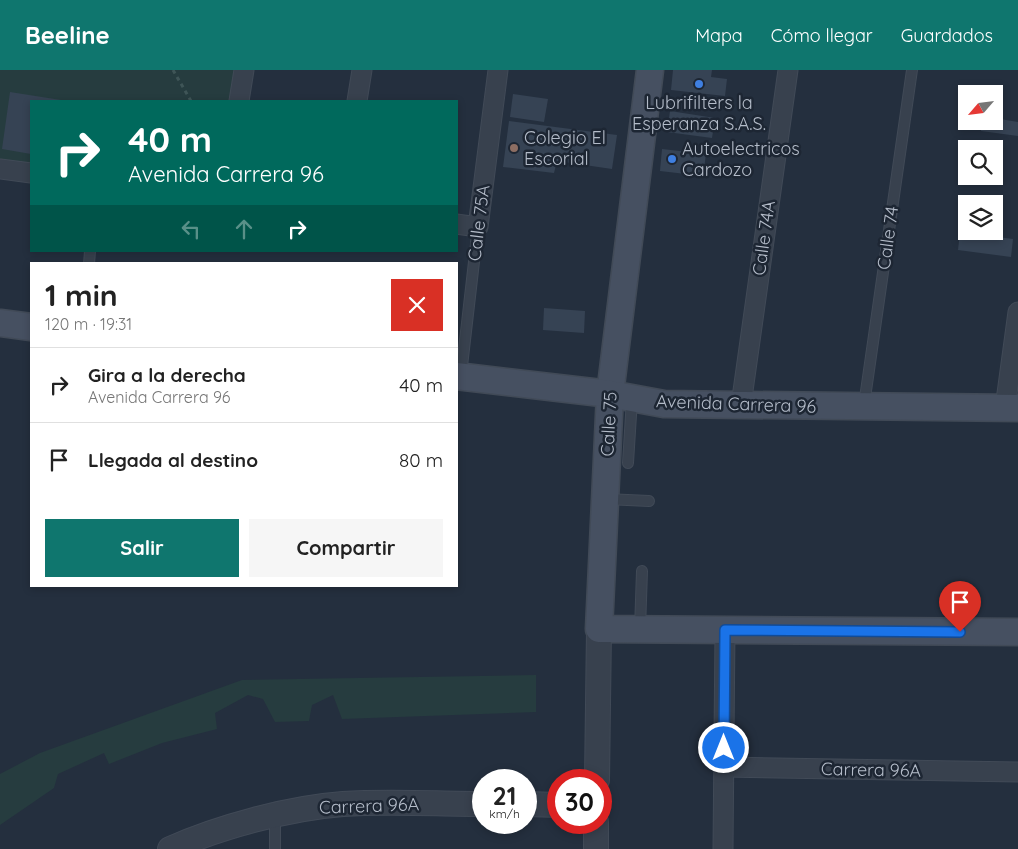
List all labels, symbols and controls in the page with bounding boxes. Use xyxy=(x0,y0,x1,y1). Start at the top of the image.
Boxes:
text: Beeline xyxy=(25,20,110,50)
text: Mapa xyxy=(695,24,743,47)
text: Cómo llegar xyxy=(771,24,873,47)
text: Guardados xyxy=(901,24,993,47)
marker: Lubrifilters la Esperanza S.A.S. xyxy=(693,78,705,90)
north arrow xyxy=(958,85,1002,130)
map controls xyxy=(958,85,1003,240)
place label: Lubrifilters la Esperanza S.A.S. xyxy=(632,91,766,135)
text: 40 m xyxy=(128,117,212,161)
icon: right xyxy=(45,120,110,185)
place label: Colegio El Escorial xyxy=(524,126,606,170)
place label: Autoelectricos Cardozo xyxy=(682,137,800,181)
button: search xyxy=(958,140,1003,185)
marker: Colegio El Escorial xyxy=(508,142,520,154)
marker: Autoelectricos Cardozo xyxy=(666,153,678,165)
text: Avenida Carrera 96 xyxy=(128,160,324,188)
street label: Calle 75A xyxy=(462,183,495,262)
button: layers xyxy=(958,195,1003,240)
street label: Calle 74A xyxy=(747,199,780,277)
street label: Calle 74 xyxy=(872,205,903,271)
icon: left xyxy=(177,215,205,243)
icon: ahead xyxy=(230,215,258,243)
icon: right xyxy=(283,215,311,243)
text: 1 min xyxy=(45,276,118,314)
button: close xyxy=(391,279,443,331)
text: 120 m · 19:31 xyxy=(45,314,132,334)
text: Gira a la derecha xyxy=(88,363,246,387)
icon: right xyxy=(45,371,73,399)
text: 40 m xyxy=(399,373,443,397)
text: Avenida Carrera 96 xyxy=(88,387,230,407)
street label: Avenida Carrera 96 xyxy=(656,389,817,418)
street label: Calle 75 xyxy=(595,391,622,457)
icon: arrive xyxy=(45,446,73,474)
text: Llegada al destino xyxy=(88,448,258,472)
text: 80 m xyxy=(399,448,443,472)
button: Salir xyxy=(45,519,239,577)
button: Compartir xyxy=(249,519,443,577)
pin xyxy=(939,581,981,632)
icon: arrive xyxy=(946,588,974,616)
position arrow xyxy=(697,721,749,773)
street label: Carrera 96A xyxy=(821,757,922,782)
speed limit sign: 30 xyxy=(547,769,612,834)
text: 21 xyxy=(493,780,516,811)
street label: Carrera 96A xyxy=(319,792,420,819)
text: km/h xyxy=(489,806,520,821)

